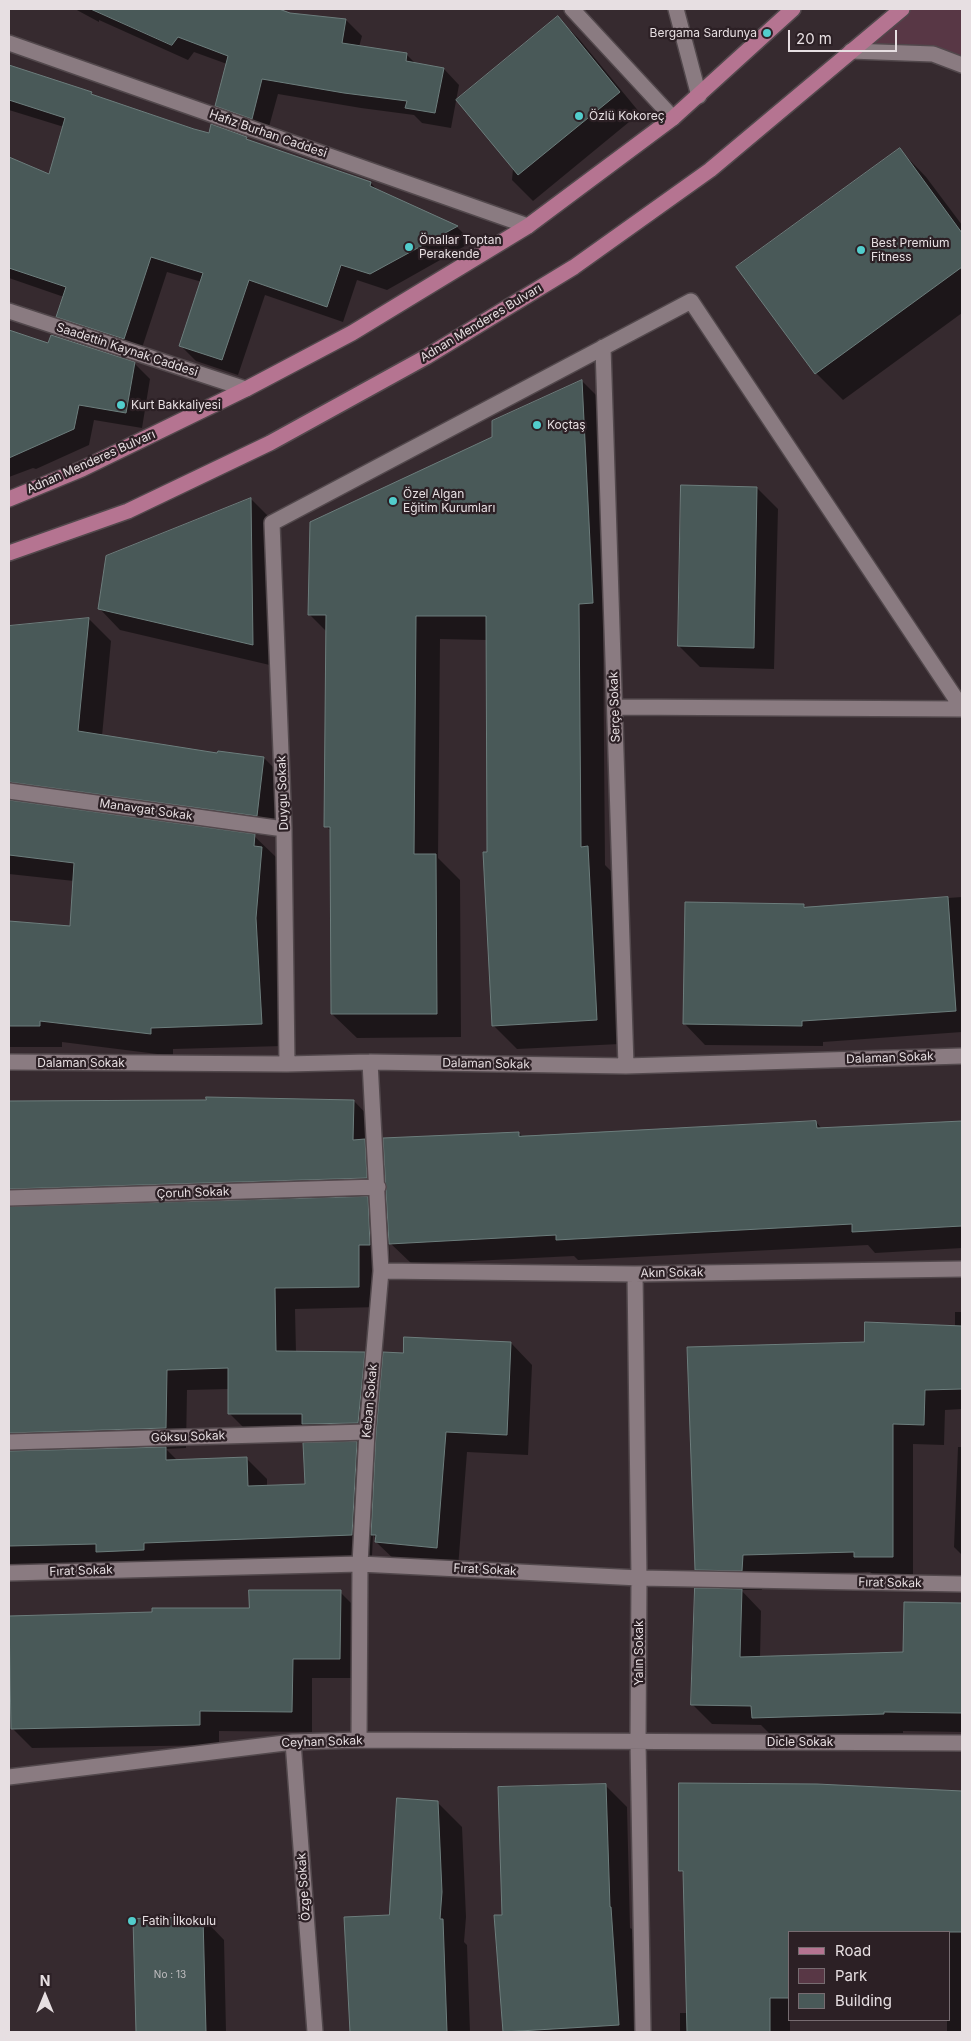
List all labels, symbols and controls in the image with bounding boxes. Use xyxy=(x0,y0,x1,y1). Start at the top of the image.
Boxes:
scale bar xyxy=(791,20,900,52)
place label: Bergama Sardunya xyxy=(650,26,757,40)
marker: Bergama Sardunya xyxy=(761,27,773,39)
text: 20 m xyxy=(796,29,832,48)
street label: Hafız Burhan Caddesi xyxy=(207,107,329,161)
place label: Özlü Kokoreç xyxy=(589,109,665,123)
marker: Özlü Kokoreç xyxy=(573,110,585,122)
place label: Önallar Toptan Perakende xyxy=(419,233,502,261)
place label: Best Premium Fitness xyxy=(871,236,949,264)
marker: Önallar Toptan Perakende xyxy=(403,241,415,253)
marker: Best Premium Fitness xyxy=(855,244,867,256)
street label: Adnan Menderes Bulvarı xyxy=(418,281,544,365)
street label: Saadettin Kaynak Caddesi xyxy=(54,320,200,380)
place label: Kurt Bakkaliyesi xyxy=(131,398,221,412)
marker: Kurt Bakkaliyesi xyxy=(115,399,127,411)
place label: Koçtaş xyxy=(547,418,586,432)
marker: Koçtaş xyxy=(531,419,543,431)
street label: Adnan Menderes Bulvarı xyxy=(25,427,157,497)
place label: Özel Algan Eğitim Kurumları xyxy=(403,487,495,515)
marker: Özel Algan Eğitim Kurumları xyxy=(387,495,399,507)
street label: Serçe Sokak xyxy=(607,671,623,743)
street label: Duygu Sokak xyxy=(274,755,292,831)
street label: Manavgat Sokak xyxy=(98,796,194,824)
street label: Dalaman Sokak xyxy=(846,1049,934,1067)
street label: Dalaman Sokak xyxy=(37,1056,125,1070)
street label: Dalaman Sokak xyxy=(442,1056,530,1072)
street label: Çoruh Sokak xyxy=(156,1185,230,1201)
street label: Akın Sokak xyxy=(640,1265,704,1281)
street label: Keban Sokak xyxy=(360,1363,380,1439)
street label: Göksu Sokak xyxy=(151,1429,225,1445)
street label: Fırat Sokak xyxy=(453,1561,517,1579)
street label: Fırat Sokak xyxy=(49,1563,113,1579)
street label: Fırat Sokak xyxy=(858,1575,922,1591)
street label: Yalın Sokak xyxy=(632,1620,646,1686)
street label: Ceyhan Sokak xyxy=(281,1733,363,1751)
street label: Dicle Sokak xyxy=(767,1735,833,1749)
street label: Özge Sokak xyxy=(294,1852,314,1922)
place label: Fatih İlkokulu xyxy=(142,1914,216,1928)
marker: Fatih İlkokulu xyxy=(126,1915,138,1927)
legend xyxy=(788,1931,951,2021)
text: Road xyxy=(835,1941,871,1960)
text: Park xyxy=(835,1966,867,1985)
house number: No : 13 xyxy=(154,1969,186,1981)
north arrow xyxy=(20,1971,70,2021)
text: N xyxy=(40,1972,50,1989)
text: Building xyxy=(835,1991,892,2010)

